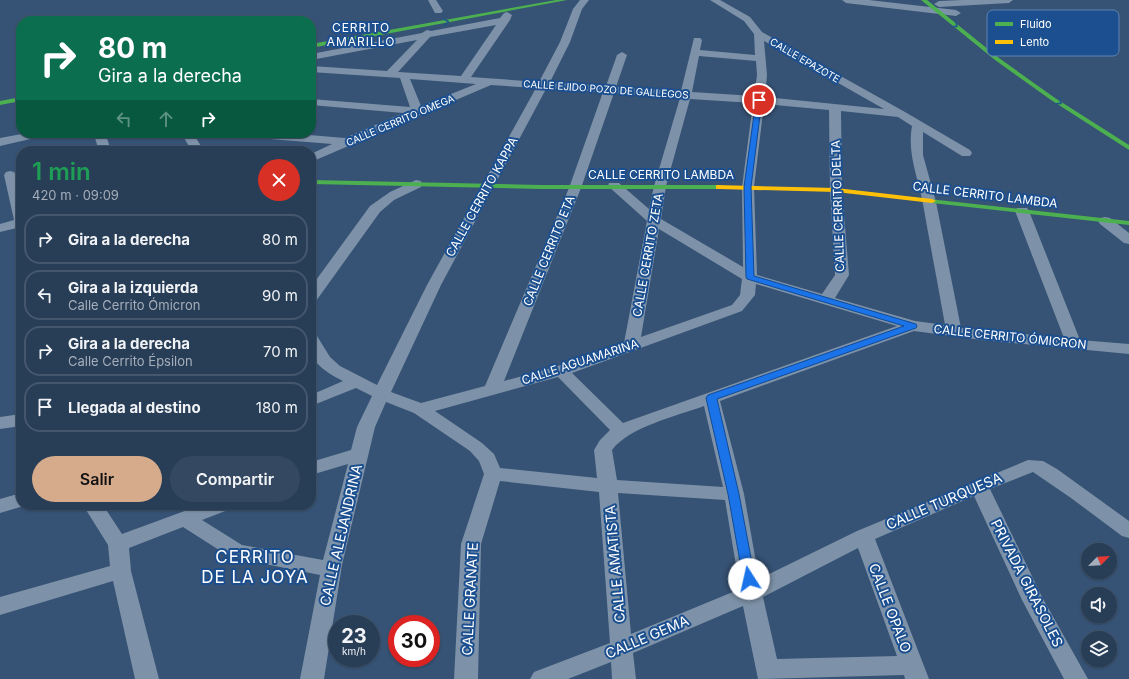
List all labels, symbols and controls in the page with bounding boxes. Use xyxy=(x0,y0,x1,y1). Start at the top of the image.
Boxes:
legend xyxy=(987,10,1119,56)
text: Fluido xyxy=(1020,17,1052,31)
one-way arrow xyxy=(443,18,449,27)
district label: CERRITO AMARILLO xyxy=(327,20,395,49)
one-way arrow xyxy=(950,20,957,27)
text: 80 m xyxy=(98,31,167,65)
icon: right xyxy=(32,32,84,84)
street label: CALLE EPAZOTE xyxy=(768,35,842,85)
text: Lento xyxy=(1020,35,1050,49)
text: Gira a la derecha xyxy=(98,65,242,86)
street label: CALLE EJIDO POZO DE GALLEGOS xyxy=(523,77,689,101)
pin xyxy=(742,83,776,117)
icon: arrive xyxy=(748,89,770,111)
street label: CALLE CERRITO OMEGA xyxy=(344,92,456,148)
one-way arrow xyxy=(1055,97,1062,105)
icon: left xyxy=(113,108,135,130)
icon: ahead xyxy=(155,108,177,130)
icon: right xyxy=(197,108,219,130)
street label: CALLE CERRITO KAPPA xyxy=(442,134,521,259)
street label: CALLE CERRITO DELTA xyxy=(828,140,847,272)
text: 1 min xyxy=(32,157,91,186)
button: close xyxy=(258,159,300,201)
street label: CALLE CERRITO LAMBDA xyxy=(588,167,734,182)
street label: CALLE CERRITO LAMBDA xyxy=(912,178,1058,211)
text: 420 m · 09:09 xyxy=(32,187,119,203)
street label: CALLE CERRITO ZETA xyxy=(629,192,666,318)
street label: CALLE CERRITO ETA xyxy=(520,193,578,308)
icon: right xyxy=(34,228,56,250)
text: Gira a la derecha xyxy=(68,230,190,249)
text: 80 m xyxy=(262,230,298,249)
text: Gira a la izquierda xyxy=(68,278,198,297)
icon: left xyxy=(34,284,56,306)
text: 90 m xyxy=(262,286,298,305)
text: Calle Cerrito Ómicron xyxy=(68,297,200,313)
street label: CALLE CERRITO ÓMICRON xyxy=(933,321,1087,352)
text: Gira a la derecha xyxy=(68,334,190,353)
street label: CALLE AGUAMARINA xyxy=(519,336,640,388)
icon: right xyxy=(34,340,56,362)
text: 70 m xyxy=(263,342,298,361)
text: Calle Cerrito Épsilon xyxy=(68,353,193,369)
icon: arrive xyxy=(34,396,56,418)
text: Llegada al destino xyxy=(68,398,201,417)
text: 180 m xyxy=(256,398,298,417)
button: Salir xyxy=(32,456,162,502)
button: Compartir xyxy=(170,456,300,502)
street label: CALLE ALEJANDRINA xyxy=(316,462,365,607)
street label: CALLE TURQUESA xyxy=(883,468,1005,533)
street label: CALLE AMATISTA xyxy=(601,504,628,623)
street label: PRIVADA GIRASOLES xyxy=(988,516,1067,650)
street label: CALLE GRANATE xyxy=(458,542,481,656)
north arrow xyxy=(1081,543,1117,579)
map controls xyxy=(1081,543,1117,667)
district label: CERRITO DE LA JOYA xyxy=(201,547,309,587)
position arrow xyxy=(728,558,770,600)
street label: CALLE OPALO xyxy=(866,561,915,655)
button: sound xyxy=(1081,587,1117,623)
street label: CALLE GEMA xyxy=(603,611,691,662)
speed limit sign: 30 xyxy=(388,615,440,667)
text: 23 xyxy=(341,624,367,648)
button: layers xyxy=(1081,631,1117,667)
text: km/h xyxy=(342,645,366,657)

